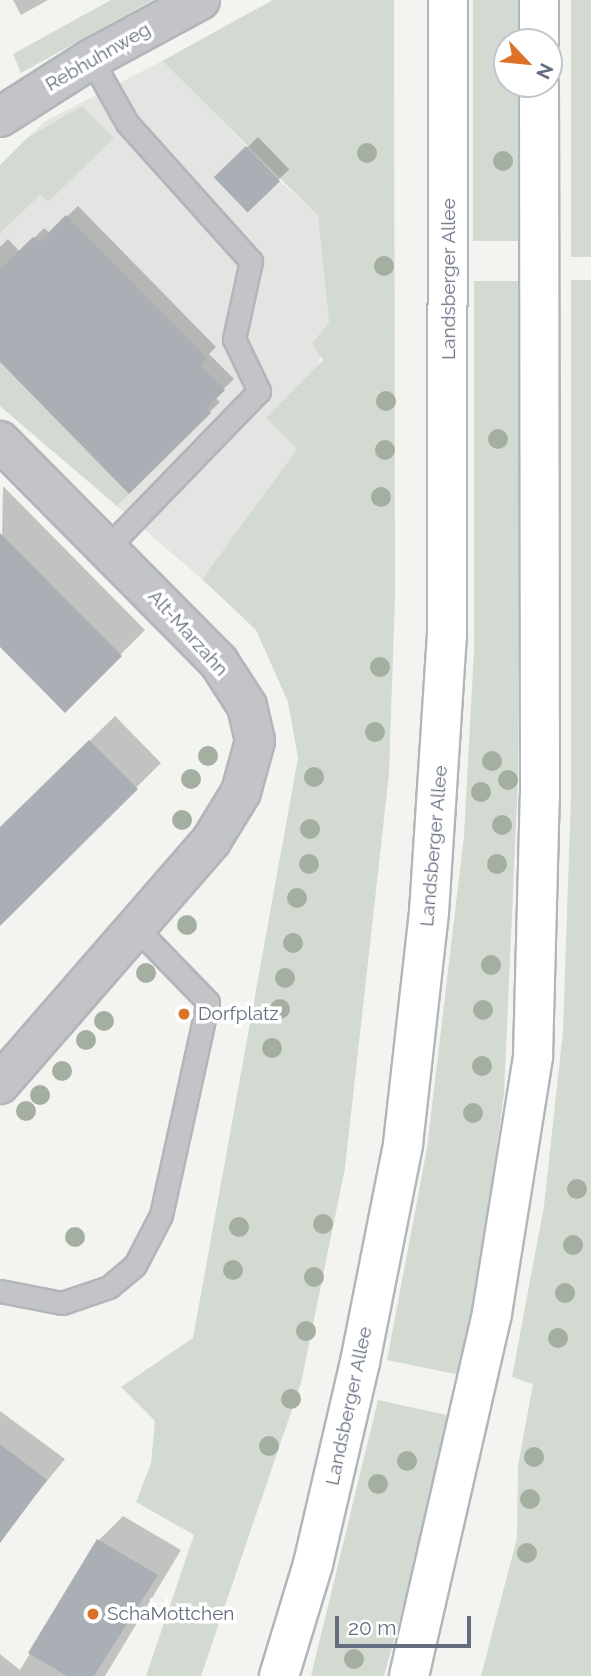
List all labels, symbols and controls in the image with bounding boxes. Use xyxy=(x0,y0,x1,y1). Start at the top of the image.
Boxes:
street label: Rebhuhnweg xyxy=(42,18,154,96)
north arrow xyxy=(493,28,563,98)
text: N xyxy=(532,60,558,83)
street label: Landsberger Allee xyxy=(438,198,460,360)
street label: Alt-Marzahn xyxy=(143,585,233,681)
street label: Landsberger Allee xyxy=(416,764,452,928)
place label: Dorfplatz xyxy=(198,1003,279,1025)
marker: Dorfplatz xyxy=(176,1006,192,1022)
street label: Landsberger Allee xyxy=(321,1324,377,1488)
scale bar xyxy=(339,1602,476,1646)
place label: SchaMottchen xyxy=(107,1603,234,1625)
marker: SchaMottchen xyxy=(85,1606,101,1622)
text: 20 m xyxy=(348,1615,396,1640)

